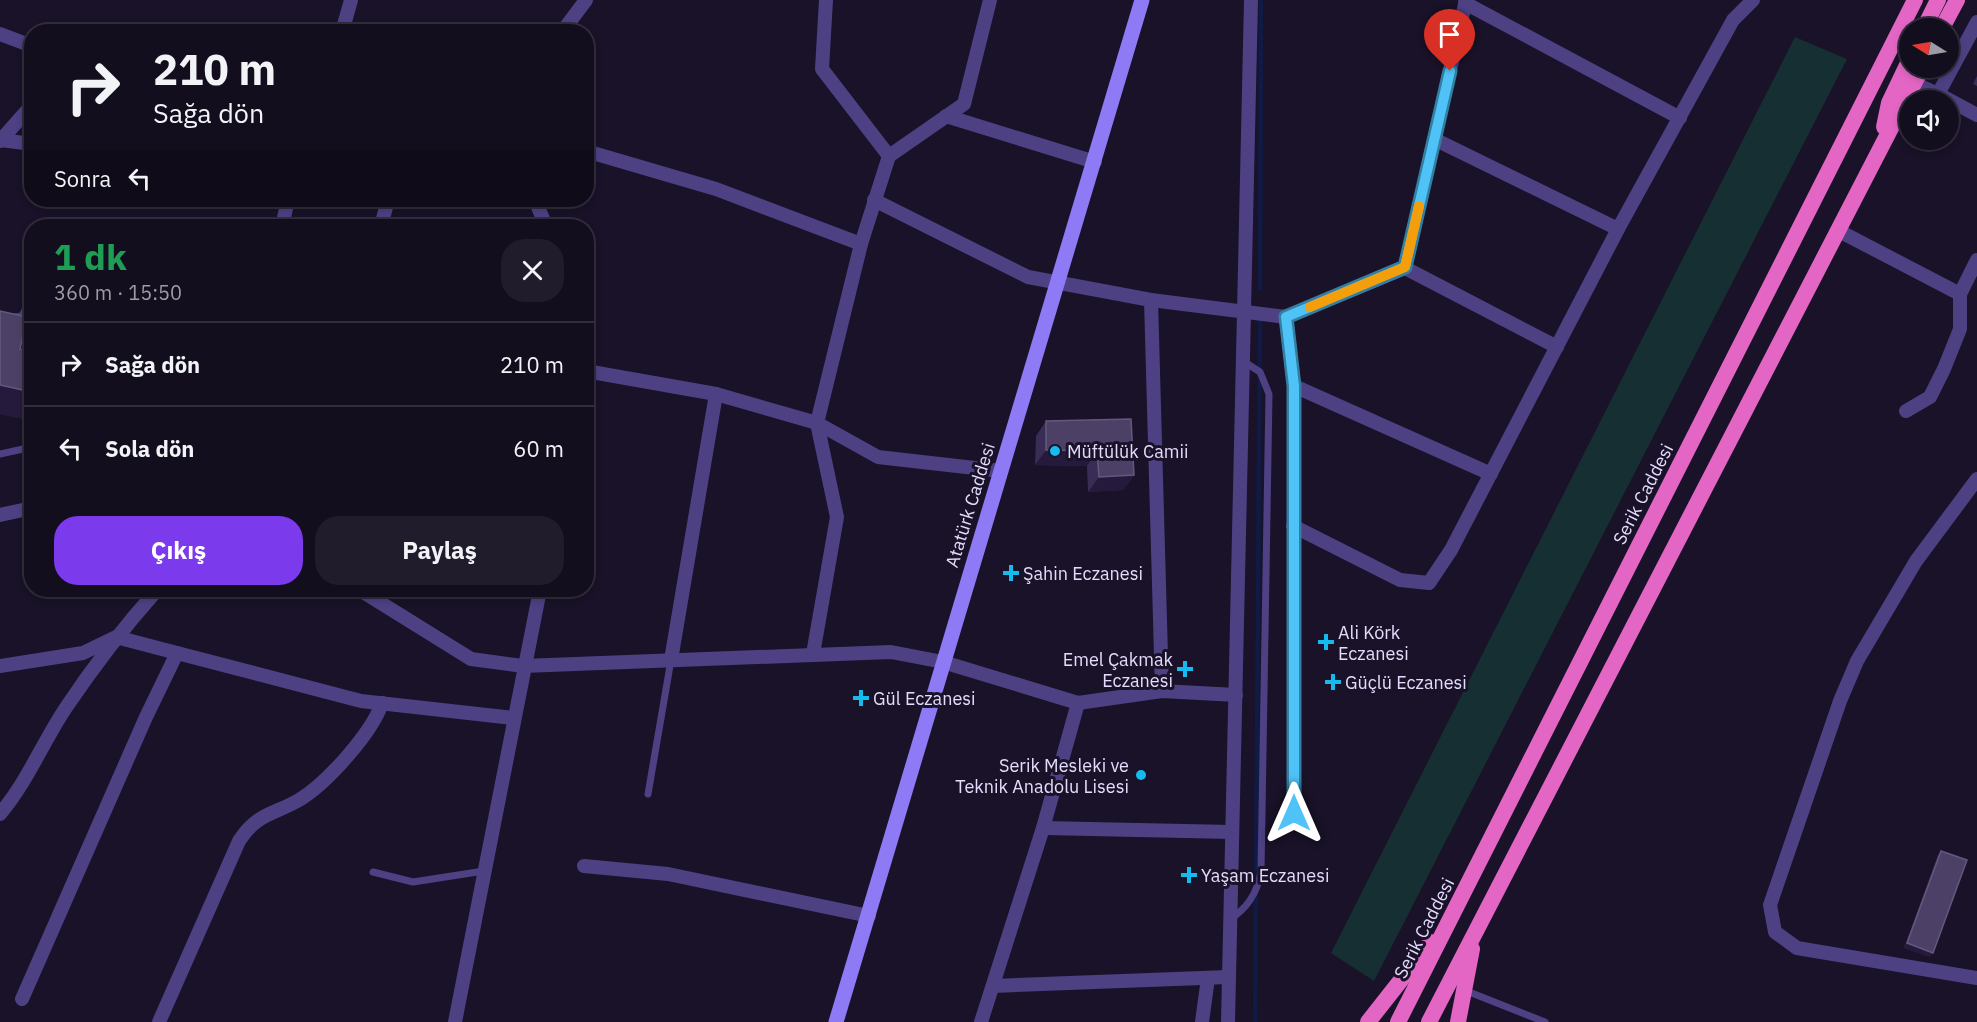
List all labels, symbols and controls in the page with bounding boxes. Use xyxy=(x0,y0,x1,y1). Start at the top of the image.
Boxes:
pin xyxy=(1424,9,1475,71)
icon: arrive xyxy=(1433,18,1466,51)
north arrow xyxy=(1899,18,1959,78)
map controls xyxy=(1899,18,1959,150)
text: 210 m xyxy=(153,42,276,97)
icon: right xyxy=(54,48,132,126)
button: sound xyxy=(1899,90,1959,150)
text: Sağa dön xyxy=(153,95,264,130)
icon: left xyxy=(123,162,156,195)
text: Sonra xyxy=(54,164,111,193)
text: 1 dk xyxy=(54,233,127,280)
button: close xyxy=(501,239,564,302)
text: 360 m · 15:50 xyxy=(54,279,182,306)
icon: right xyxy=(54,348,87,381)
text: Sağa dön xyxy=(105,350,200,379)
text: 210 m xyxy=(500,350,564,379)
icon: left xyxy=(54,432,87,465)
text: Sola dön xyxy=(105,434,194,463)
text: 60 m xyxy=(513,434,564,463)
street label: Atatürk Caddesi xyxy=(940,440,1000,570)
place label: Müftülük Camii xyxy=(1067,440,1189,463)
street label: Serik Caddesi xyxy=(1608,440,1678,548)
marker: Müftülük Camii xyxy=(1048,444,1062,458)
button: Çıkış xyxy=(54,516,303,585)
button: Paylaş xyxy=(315,516,564,585)
place label: Şahin Eczanesi xyxy=(1023,562,1143,585)
marker: Şahin Eczanesi xyxy=(1004,566,1018,580)
place label: Ali Körk Eczanesi xyxy=(1338,621,1409,665)
marker: Ali Körk Eczanesi xyxy=(1319,635,1333,649)
place label: Emel Çakmak Eczanesi xyxy=(1063,648,1174,692)
marker: Emel Çakmak Eczanesi xyxy=(1178,662,1192,676)
place label: Güçlü Eczanesi xyxy=(1345,671,1467,694)
marker: Güçlü Eczanesi xyxy=(1326,675,1340,689)
place label: Gül Eczanesi xyxy=(873,687,976,710)
marker: Gül Eczanesi xyxy=(854,691,868,705)
place label: Serik Mesleki ve Teknik Anadolu Lisesi xyxy=(955,754,1129,798)
marker: Serik Mesleki ve Teknik Anadolu Lisesi xyxy=(1134,768,1148,782)
position arrow xyxy=(1262,781,1326,845)
place label: Yaşam Eczanesi xyxy=(1201,864,1329,887)
marker: Yaşam Eczanesi xyxy=(1182,868,1196,882)
street label: Serik Caddesi xyxy=(1389,874,1459,982)

